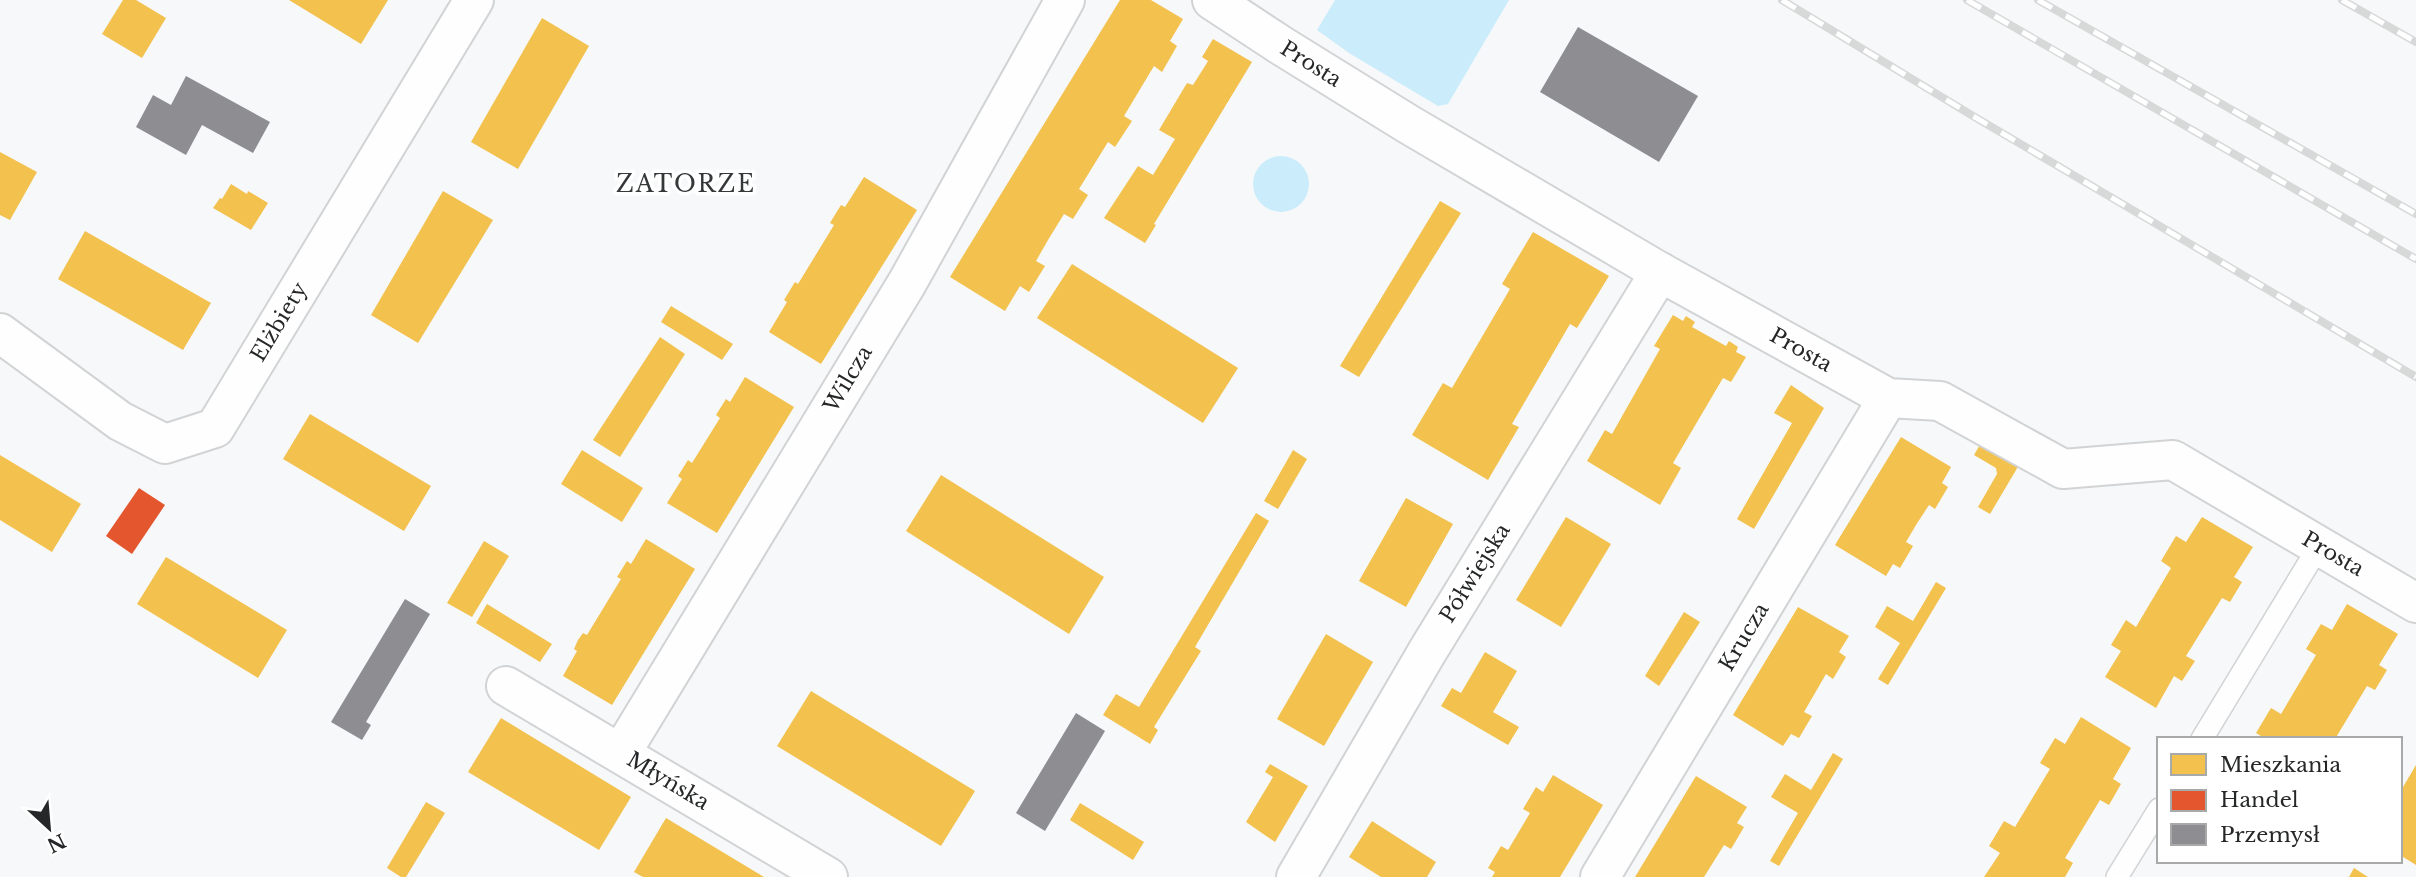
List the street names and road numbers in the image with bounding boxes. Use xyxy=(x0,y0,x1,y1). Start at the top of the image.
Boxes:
street label: Prosta xyxy=(1276,35,1347,93)
street label: Elżbiety xyxy=(245,277,313,366)
street label: Prosta xyxy=(1765,322,1837,378)
street label: Wilcza xyxy=(818,341,878,418)
street label: Półwiejska xyxy=(1434,518,1516,627)
street label: Prosta xyxy=(2297,526,2369,582)
street label: Krucza xyxy=(1714,598,1775,676)
street label: Młyńska xyxy=(622,746,714,816)

